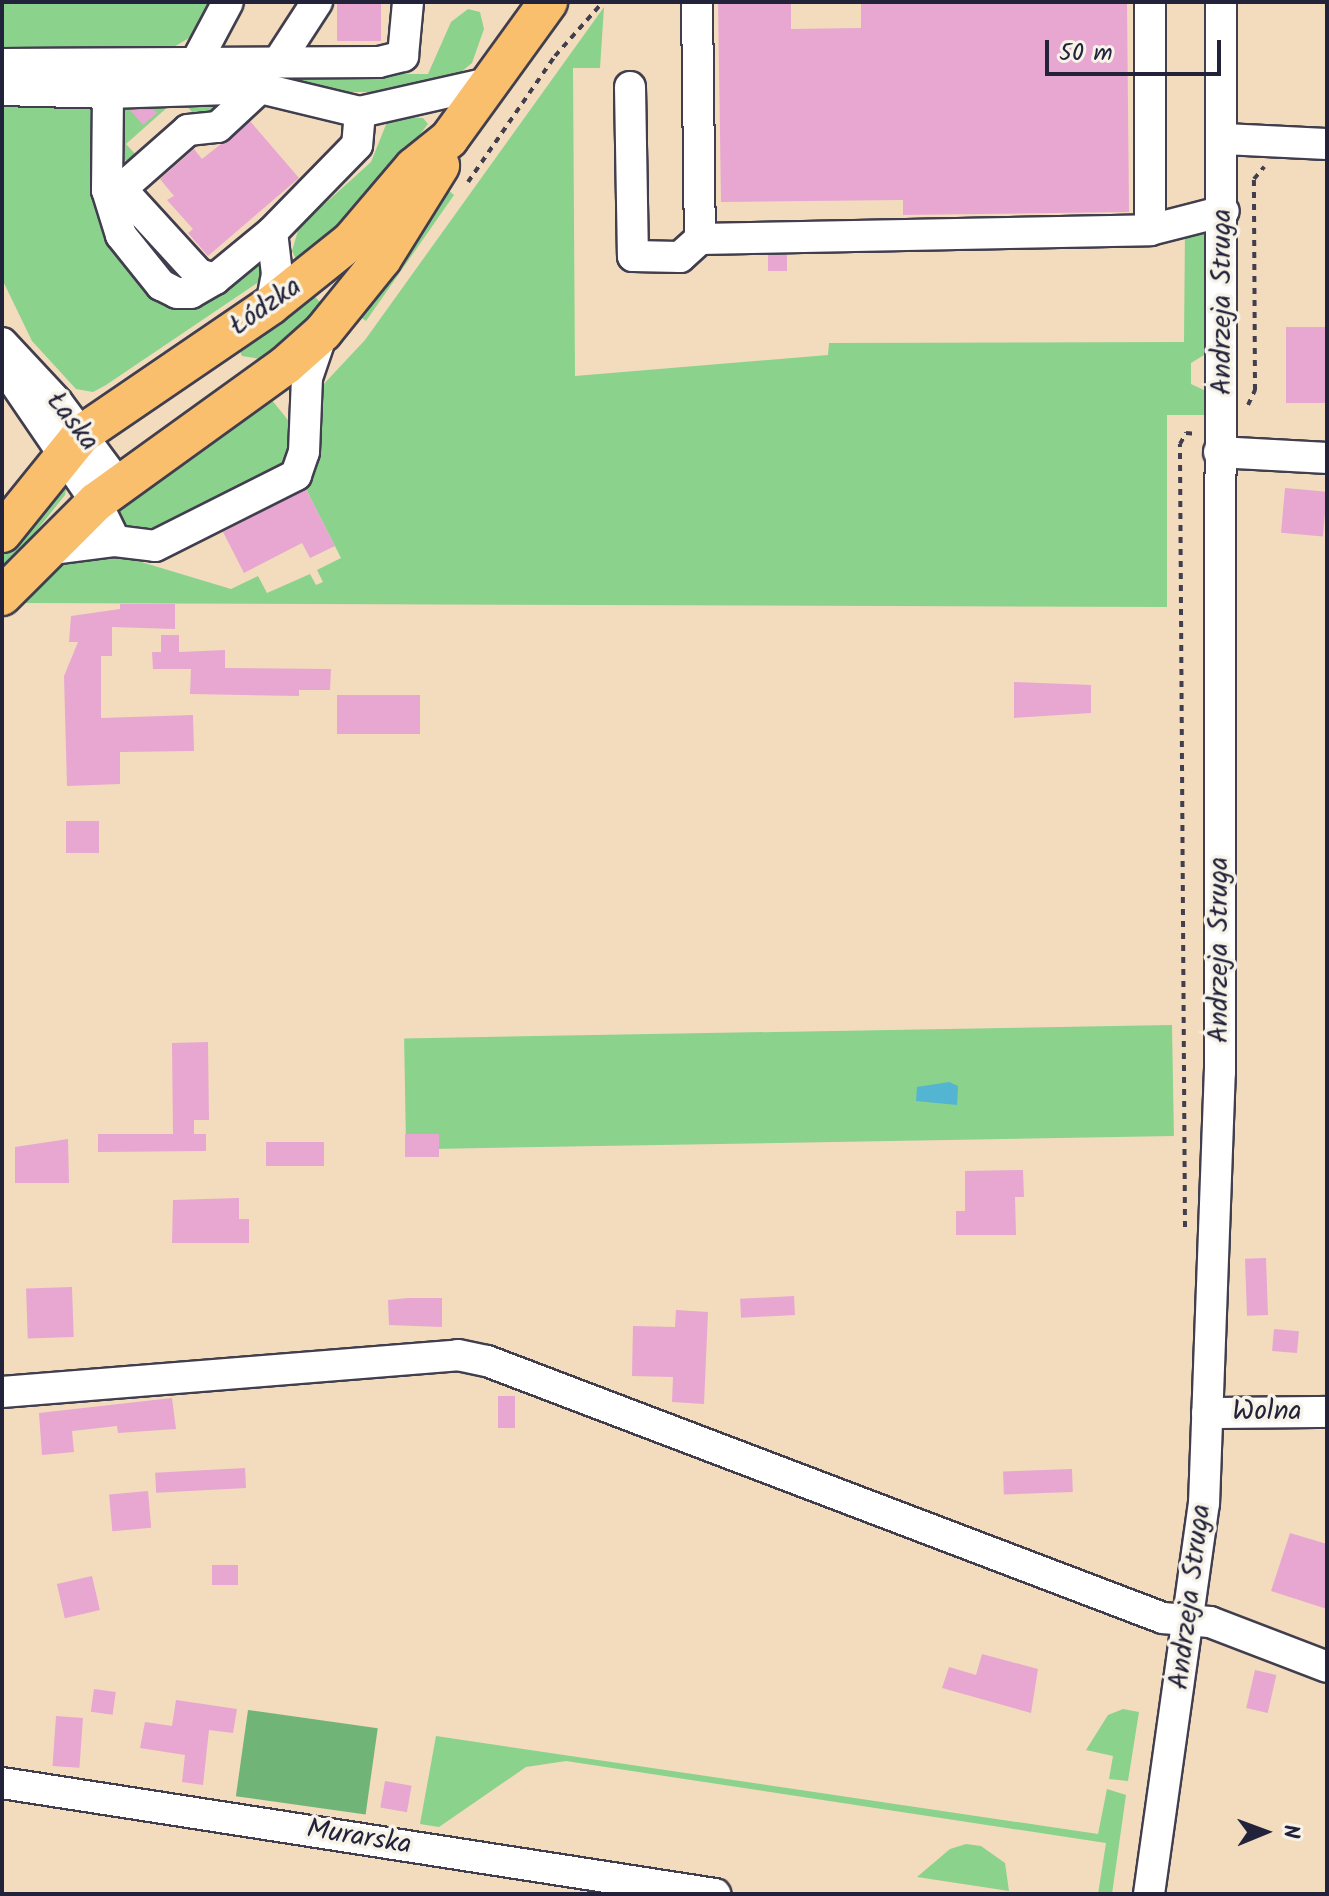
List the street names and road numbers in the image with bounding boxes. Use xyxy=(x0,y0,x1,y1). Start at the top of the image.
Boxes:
street label: Andrzeja Struga xyxy=(1206,209,1240,395)
street label: Łódzka xyxy=(224,270,308,344)
street label: Łaska xyxy=(39,386,105,458)
street label: Andrzeja Struga xyxy=(1203,857,1237,1043)
street label: Wolna xyxy=(1232,1395,1302,1429)
street label: Andrzeja Struga xyxy=(1163,1502,1219,1692)
street label: Murarska xyxy=(304,1813,414,1863)

